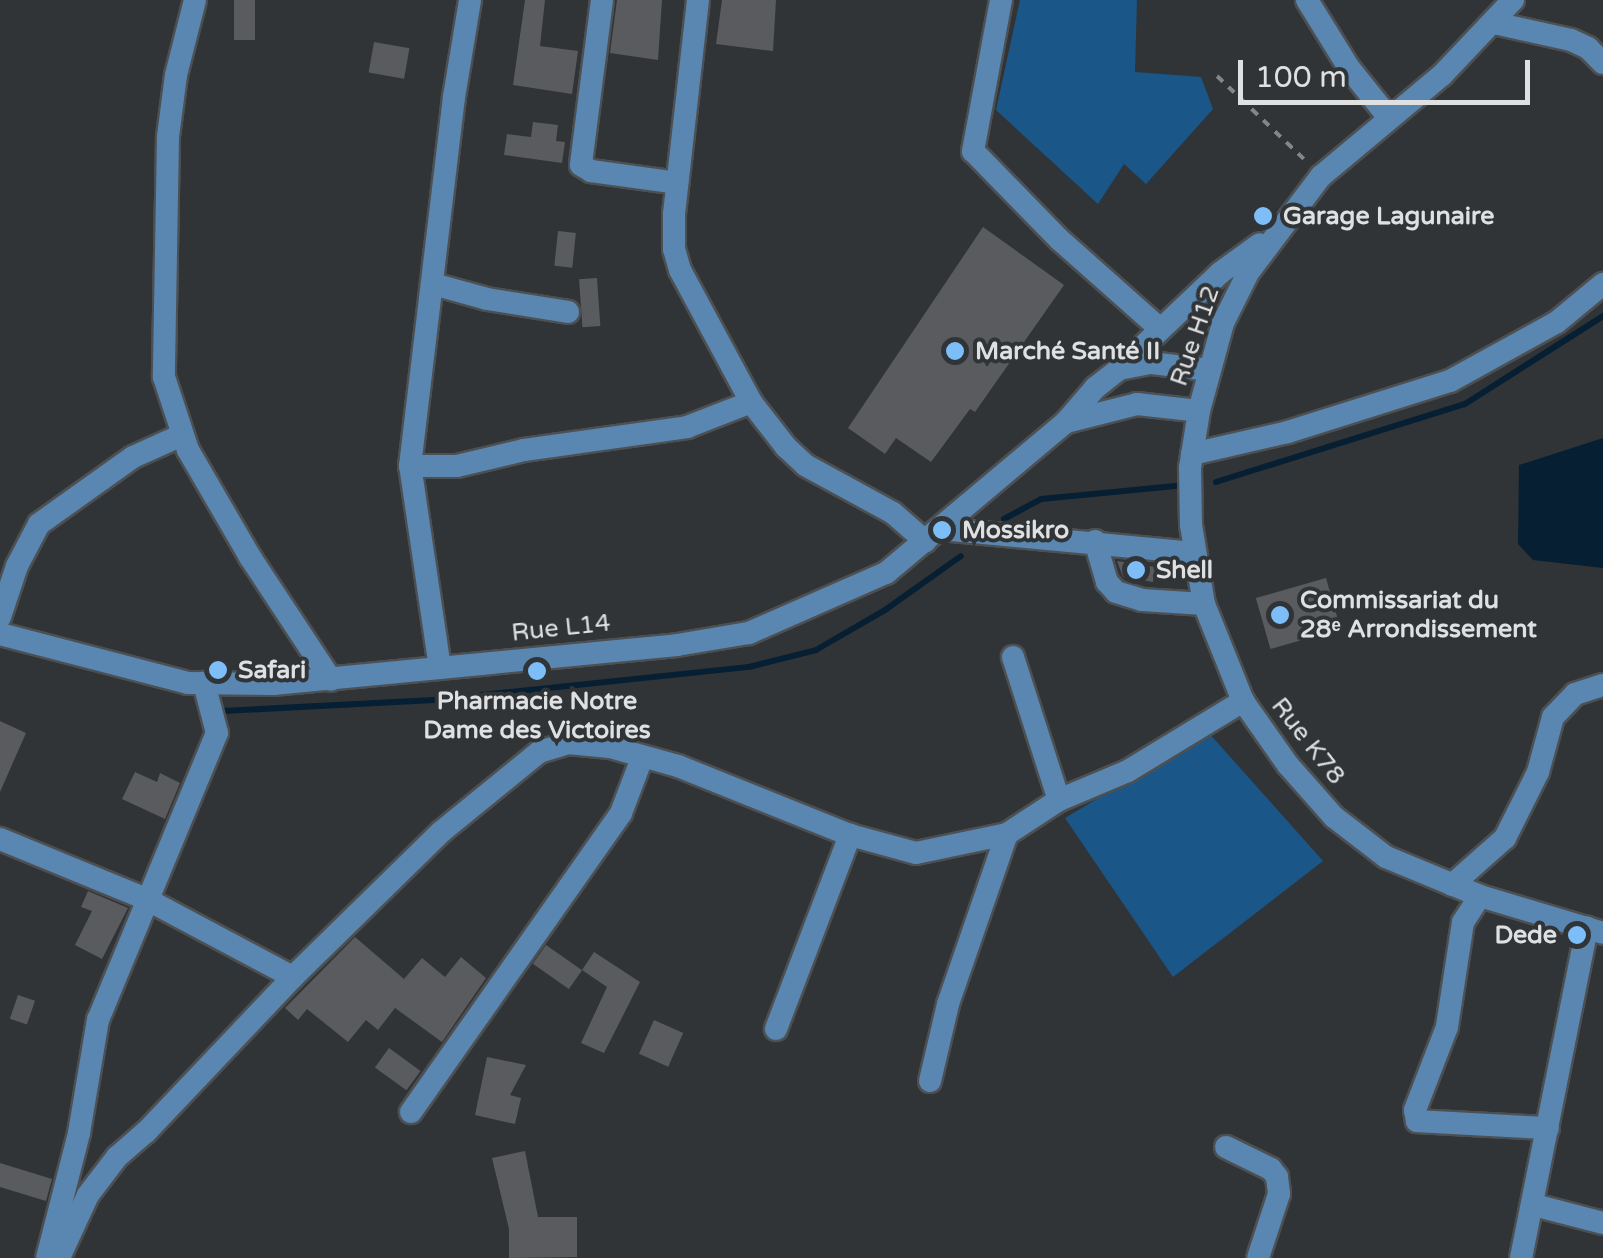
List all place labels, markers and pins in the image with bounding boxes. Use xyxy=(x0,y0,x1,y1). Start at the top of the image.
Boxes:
place label: Garage Lagunaire xyxy=(1283,201,1494,231)
marker: Garage Lagunaire xyxy=(1252,205,1274,227)
place label: Marché Santé II xyxy=(975,336,1160,366)
marker: Marché Santé II xyxy=(944,340,966,362)
place label: Mossikro xyxy=(962,515,1069,545)
marker: Mossikro xyxy=(931,519,953,541)
place label: Shell xyxy=(1156,555,1213,585)
marker: Shell xyxy=(1125,559,1147,581)
place label: Commissariat du 28ᵉ Arrondissement xyxy=(1300,586,1537,645)
marker: Commissariat du 28ᵉ Arrondissement xyxy=(1269,604,1291,626)
place label: Safari xyxy=(238,655,306,685)
marker: Safari xyxy=(207,659,229,681)
marker: Pharmacie Notre Dame des Victoires xyxy=(526,660,548,682)
place label: Pharmacie Notre Dame des Victoires xyxy=(423,687,651,746)
place label: Dede xyxy=(1495,920,1557,950)
marker: Dede xyxy=(1566,924,1588,946)

